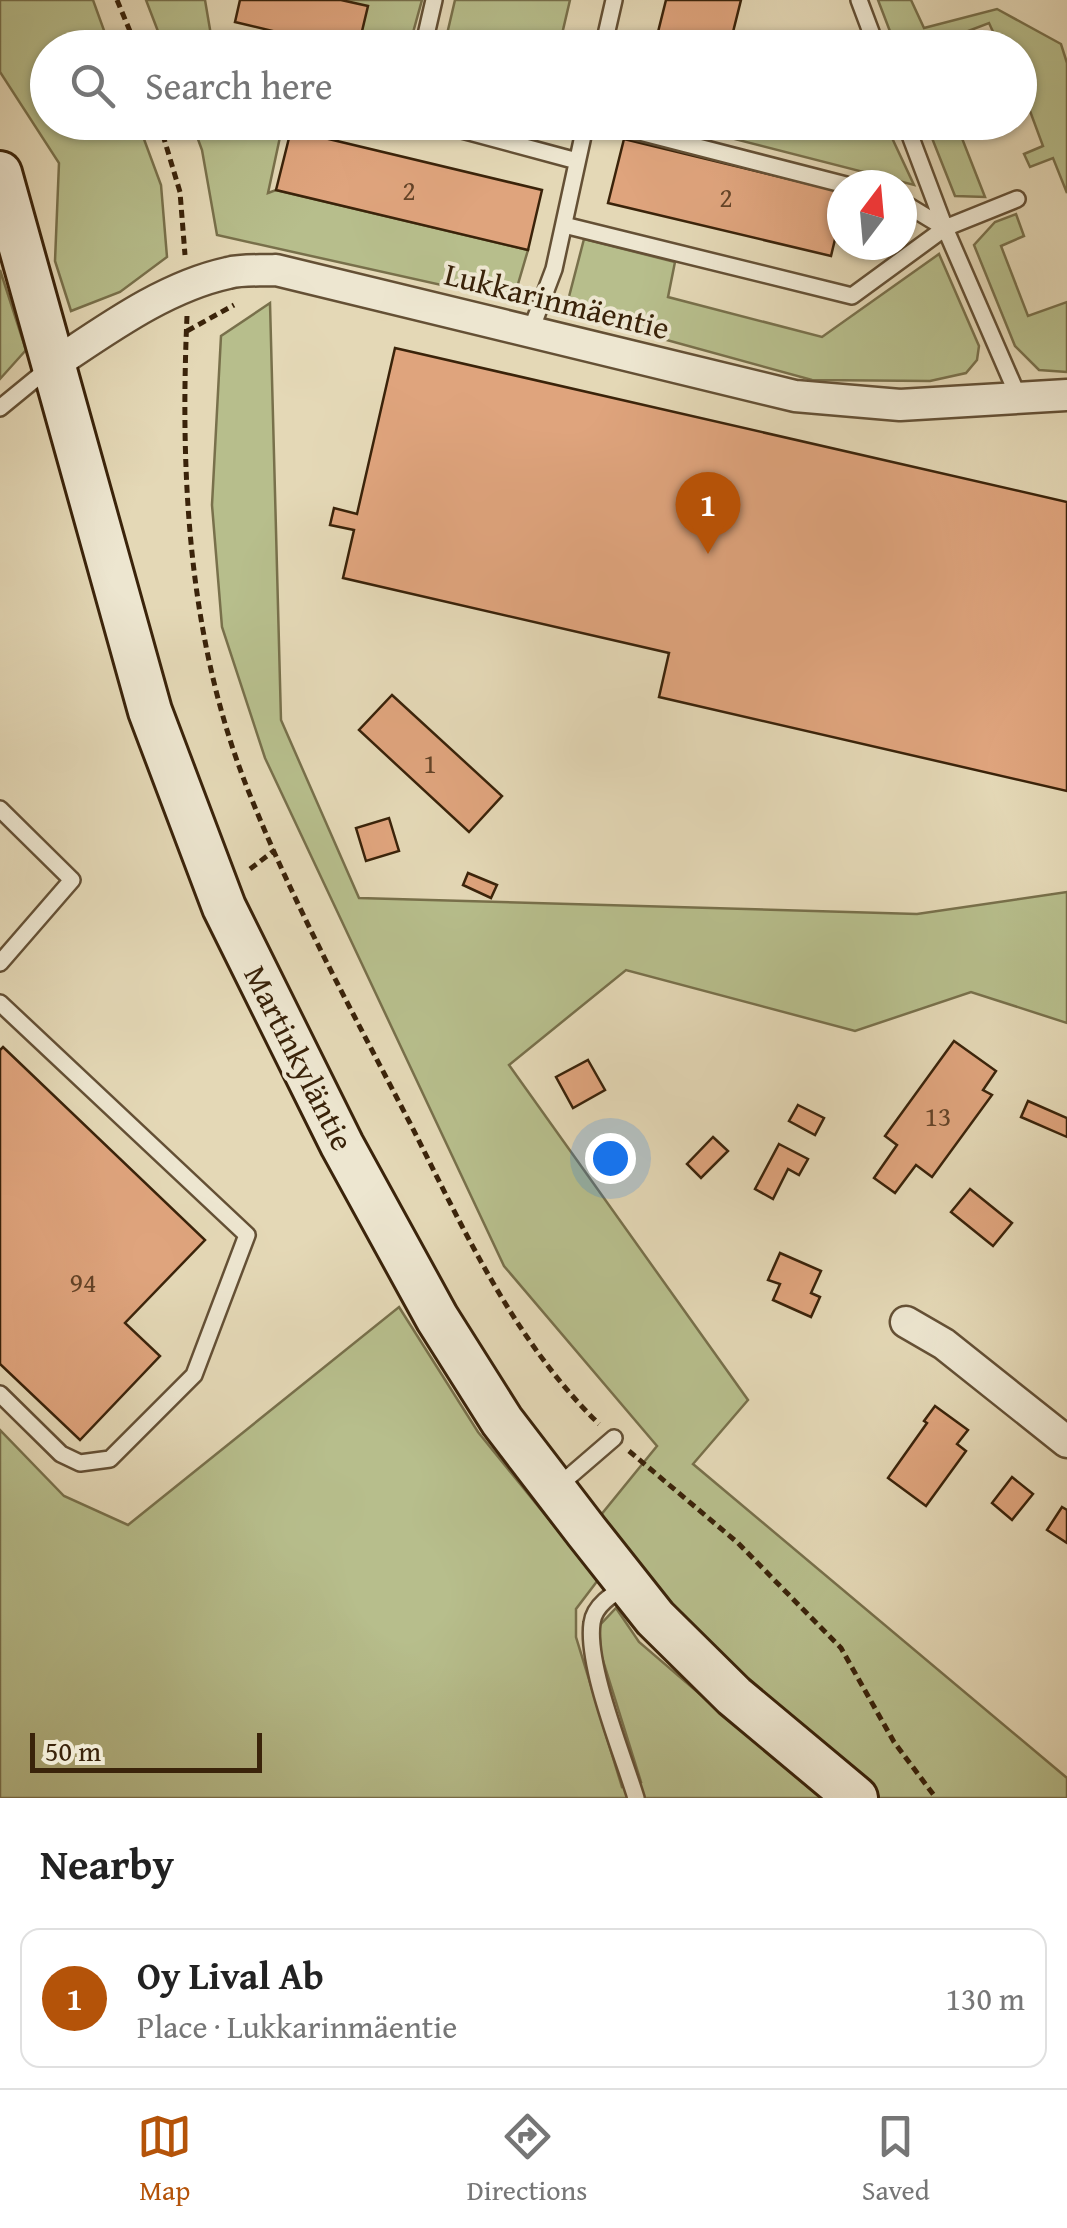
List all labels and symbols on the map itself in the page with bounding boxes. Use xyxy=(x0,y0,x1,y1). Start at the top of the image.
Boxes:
house number: 2 xyxy=(402,169,416,210)
north arrow xyxy=(827,170,917,260)
house number: 2 xyxy=(719,176,733,217)
street label: Lukkarinmäentie xyxy=(440,250,674,351)
pin: 1 xyxy=(676,472,740,554)
house number: 1 xyxy=(423,742,437,783)
street label: Martinkyläntie xyxy=(233,957,366,1159)
house number: 13 xyxy=(925,1095,951,1136)
your location xyxy=(585,1133,636,1184)
house number: 94 xyxy=(70,1261,96,1302)
scale bar xyxy=(30,1728,262,1772)

